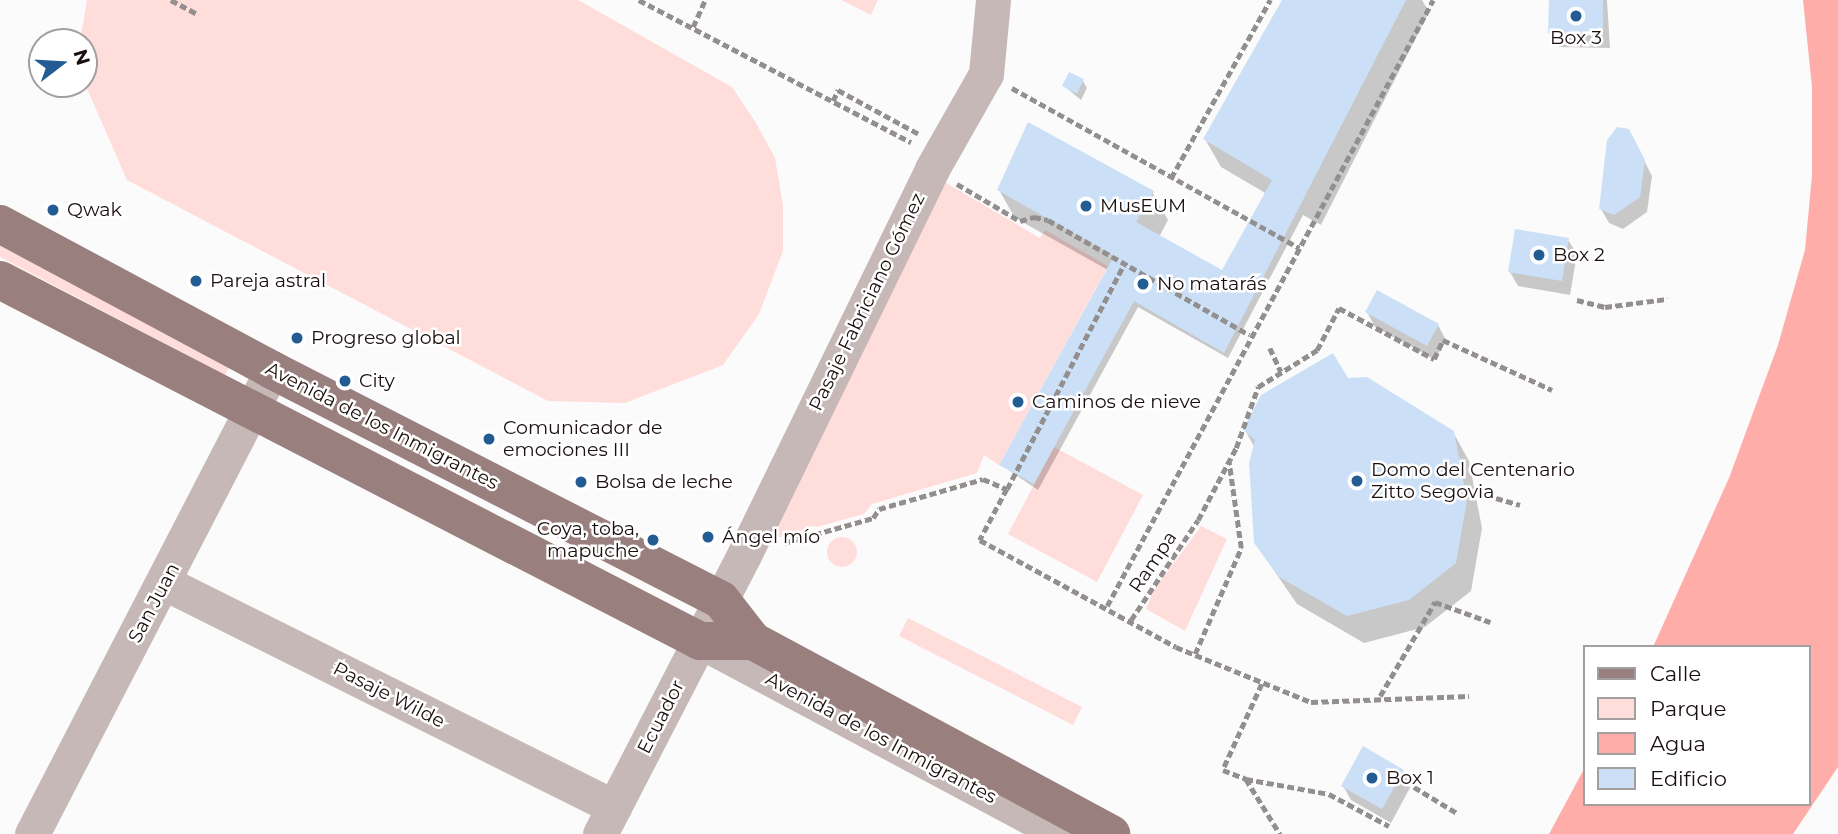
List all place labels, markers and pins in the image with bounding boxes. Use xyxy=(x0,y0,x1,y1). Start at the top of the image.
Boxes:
marker: Box 3 xyxy=(1568,8,1584,24)
place label: Box 3 xyxy=(1550,27,1602,49)
place label: MusEUM xyxy=(1100,195,1186,217)
marker: MusEUM xyxy=(1078,198,1094,214)
place label: Qwak xyxy=(67,199,122,221)
marker: Qwak xyxy=(45,202,61,218)
place label: Box 2 xyxy=(1553,244,1605,266)
marker: Box 2 xyxy=(1531,247,1547,263)
place label: Pareja astral xyxy=(210,270,326,292)
marker: Pareja astral xyxy=(188,273,204,289)
place label: No matarás xyxy=(1157,273,1267,295)
marker: No matarás xyxy=(1135,276,1151,292)
place label: Progreso global xyxy=(311,327,461,349)
marker: Progreso global xyxy=(289,330,305,346)
place label: City xyxy=(359,370,395,392)
marker: City xyxy=(337,373,353,389)
place label: Caminos de nieve xyxy=(1032,391,1201,413)
marker: Caminos de nieve xyxy=(1010,394,1026,410)
place label: Comunicador de emociones III xyxy=(503,417,662,461)
marker: Comunicador de emociones III xyxy=(481,431,497,447)
place label: Domo del Centenario Zitto Segovia xyxy=(1371,459,1575,503)
place label: Bolsa de leche xyxy=(595,471,733,493)
marker: Domo del Centenario Zitto Segovia xyxy=(1349,473,1365,489)
marker: Bolsa de leche xyxy=(573,474,589,490)
place label: Coya, toba, mapuche xyxy=(537,518,639,562)
place label: Ángel mío xyxy=(722,526,820,548)
marker: Ángel mío xyxy=(700,529,716,545)
marker: Coya, toba, mapuche xyxy=(645,532,661,548)
place label: Box 1 xyxy=(1386,767,1434,789)
marker: Box 1 xyxy=(1364,770,1380,786)

